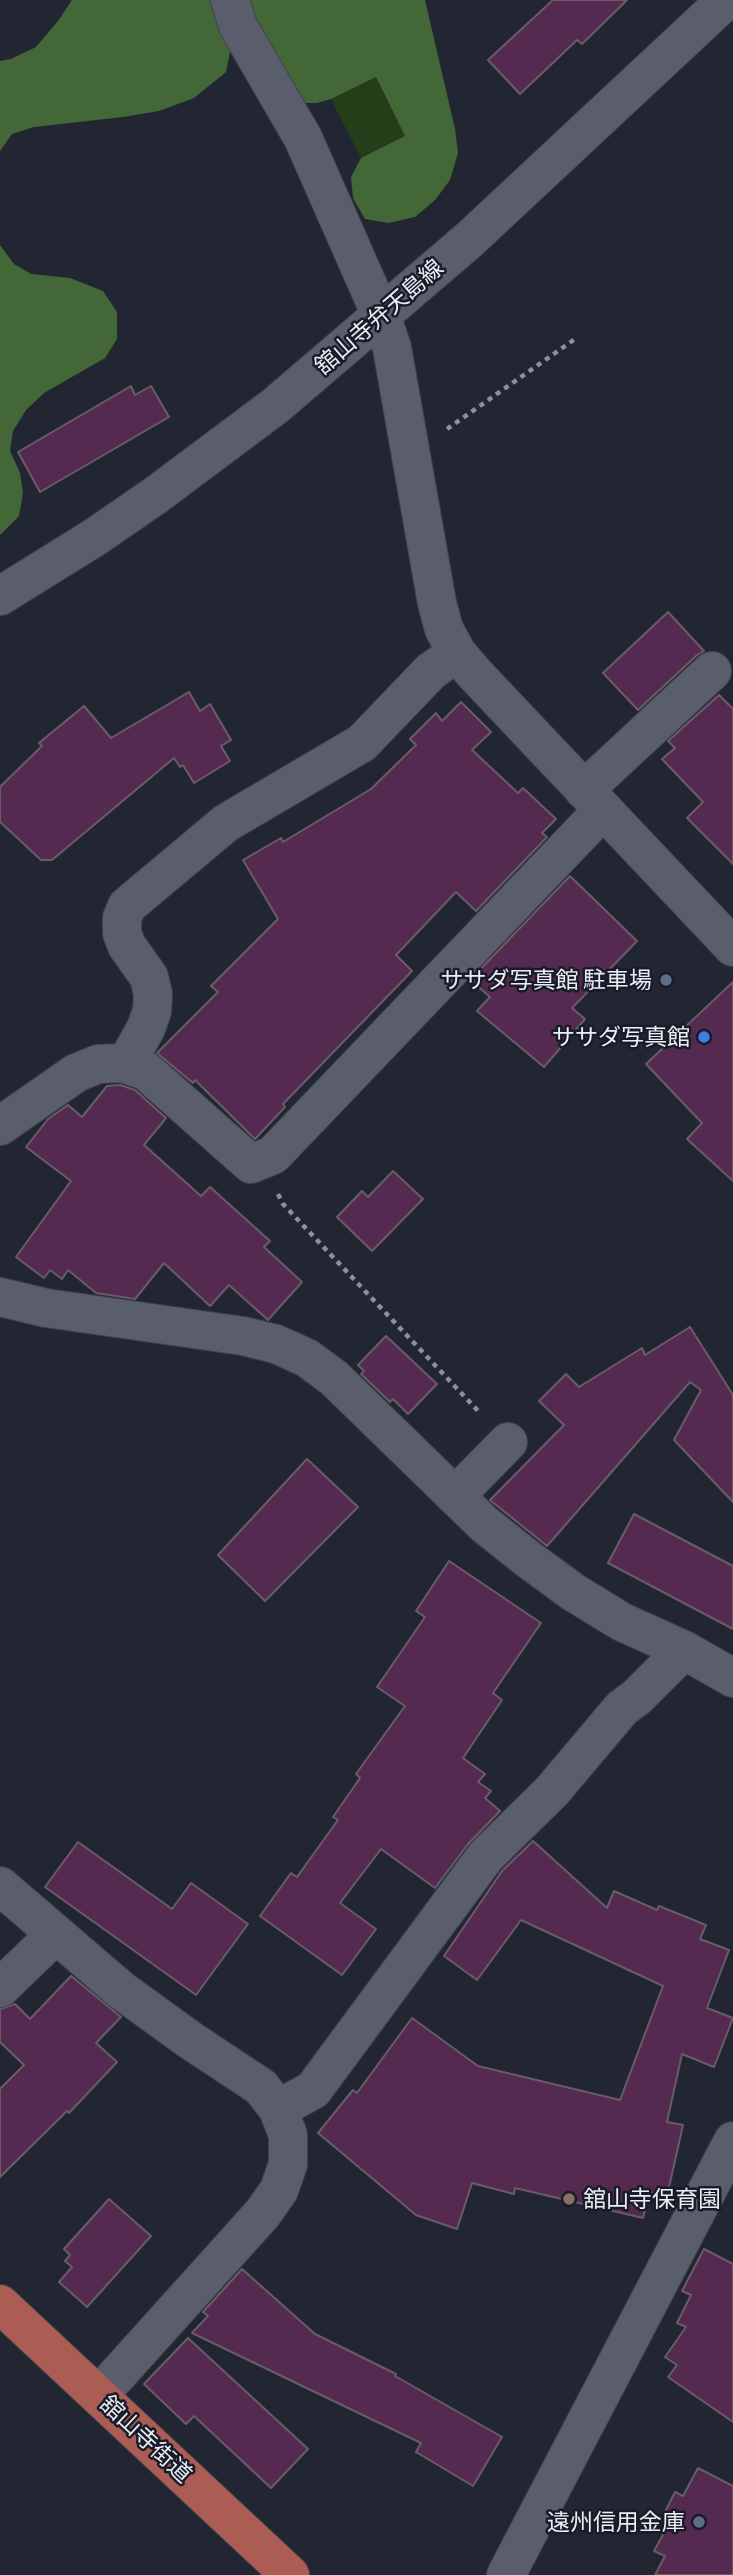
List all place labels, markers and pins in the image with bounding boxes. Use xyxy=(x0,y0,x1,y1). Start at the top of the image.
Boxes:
place label: ササダ写真館 駐車場 xyxy=(440,966,652,994)
marker: ササダ写真館 駐車場 xyxy=(658,972,674,988)
place label: ササダ写真館 xyxy=(552,1023,690,1051)
marker: ササダ写真館 xyxy=(696,1029,712,1045)
place label: 舘山寺保育園 xyxy=(583,2185,721,2213)
marker: 舘山寺保育園 xyxy=(561,2191,577,2207)
place label: 遠州信用金庫 xyxy=(547,2508,685,2536)
marker: 遠州信用金庫 xyxy=(691,2514,707,2530)

